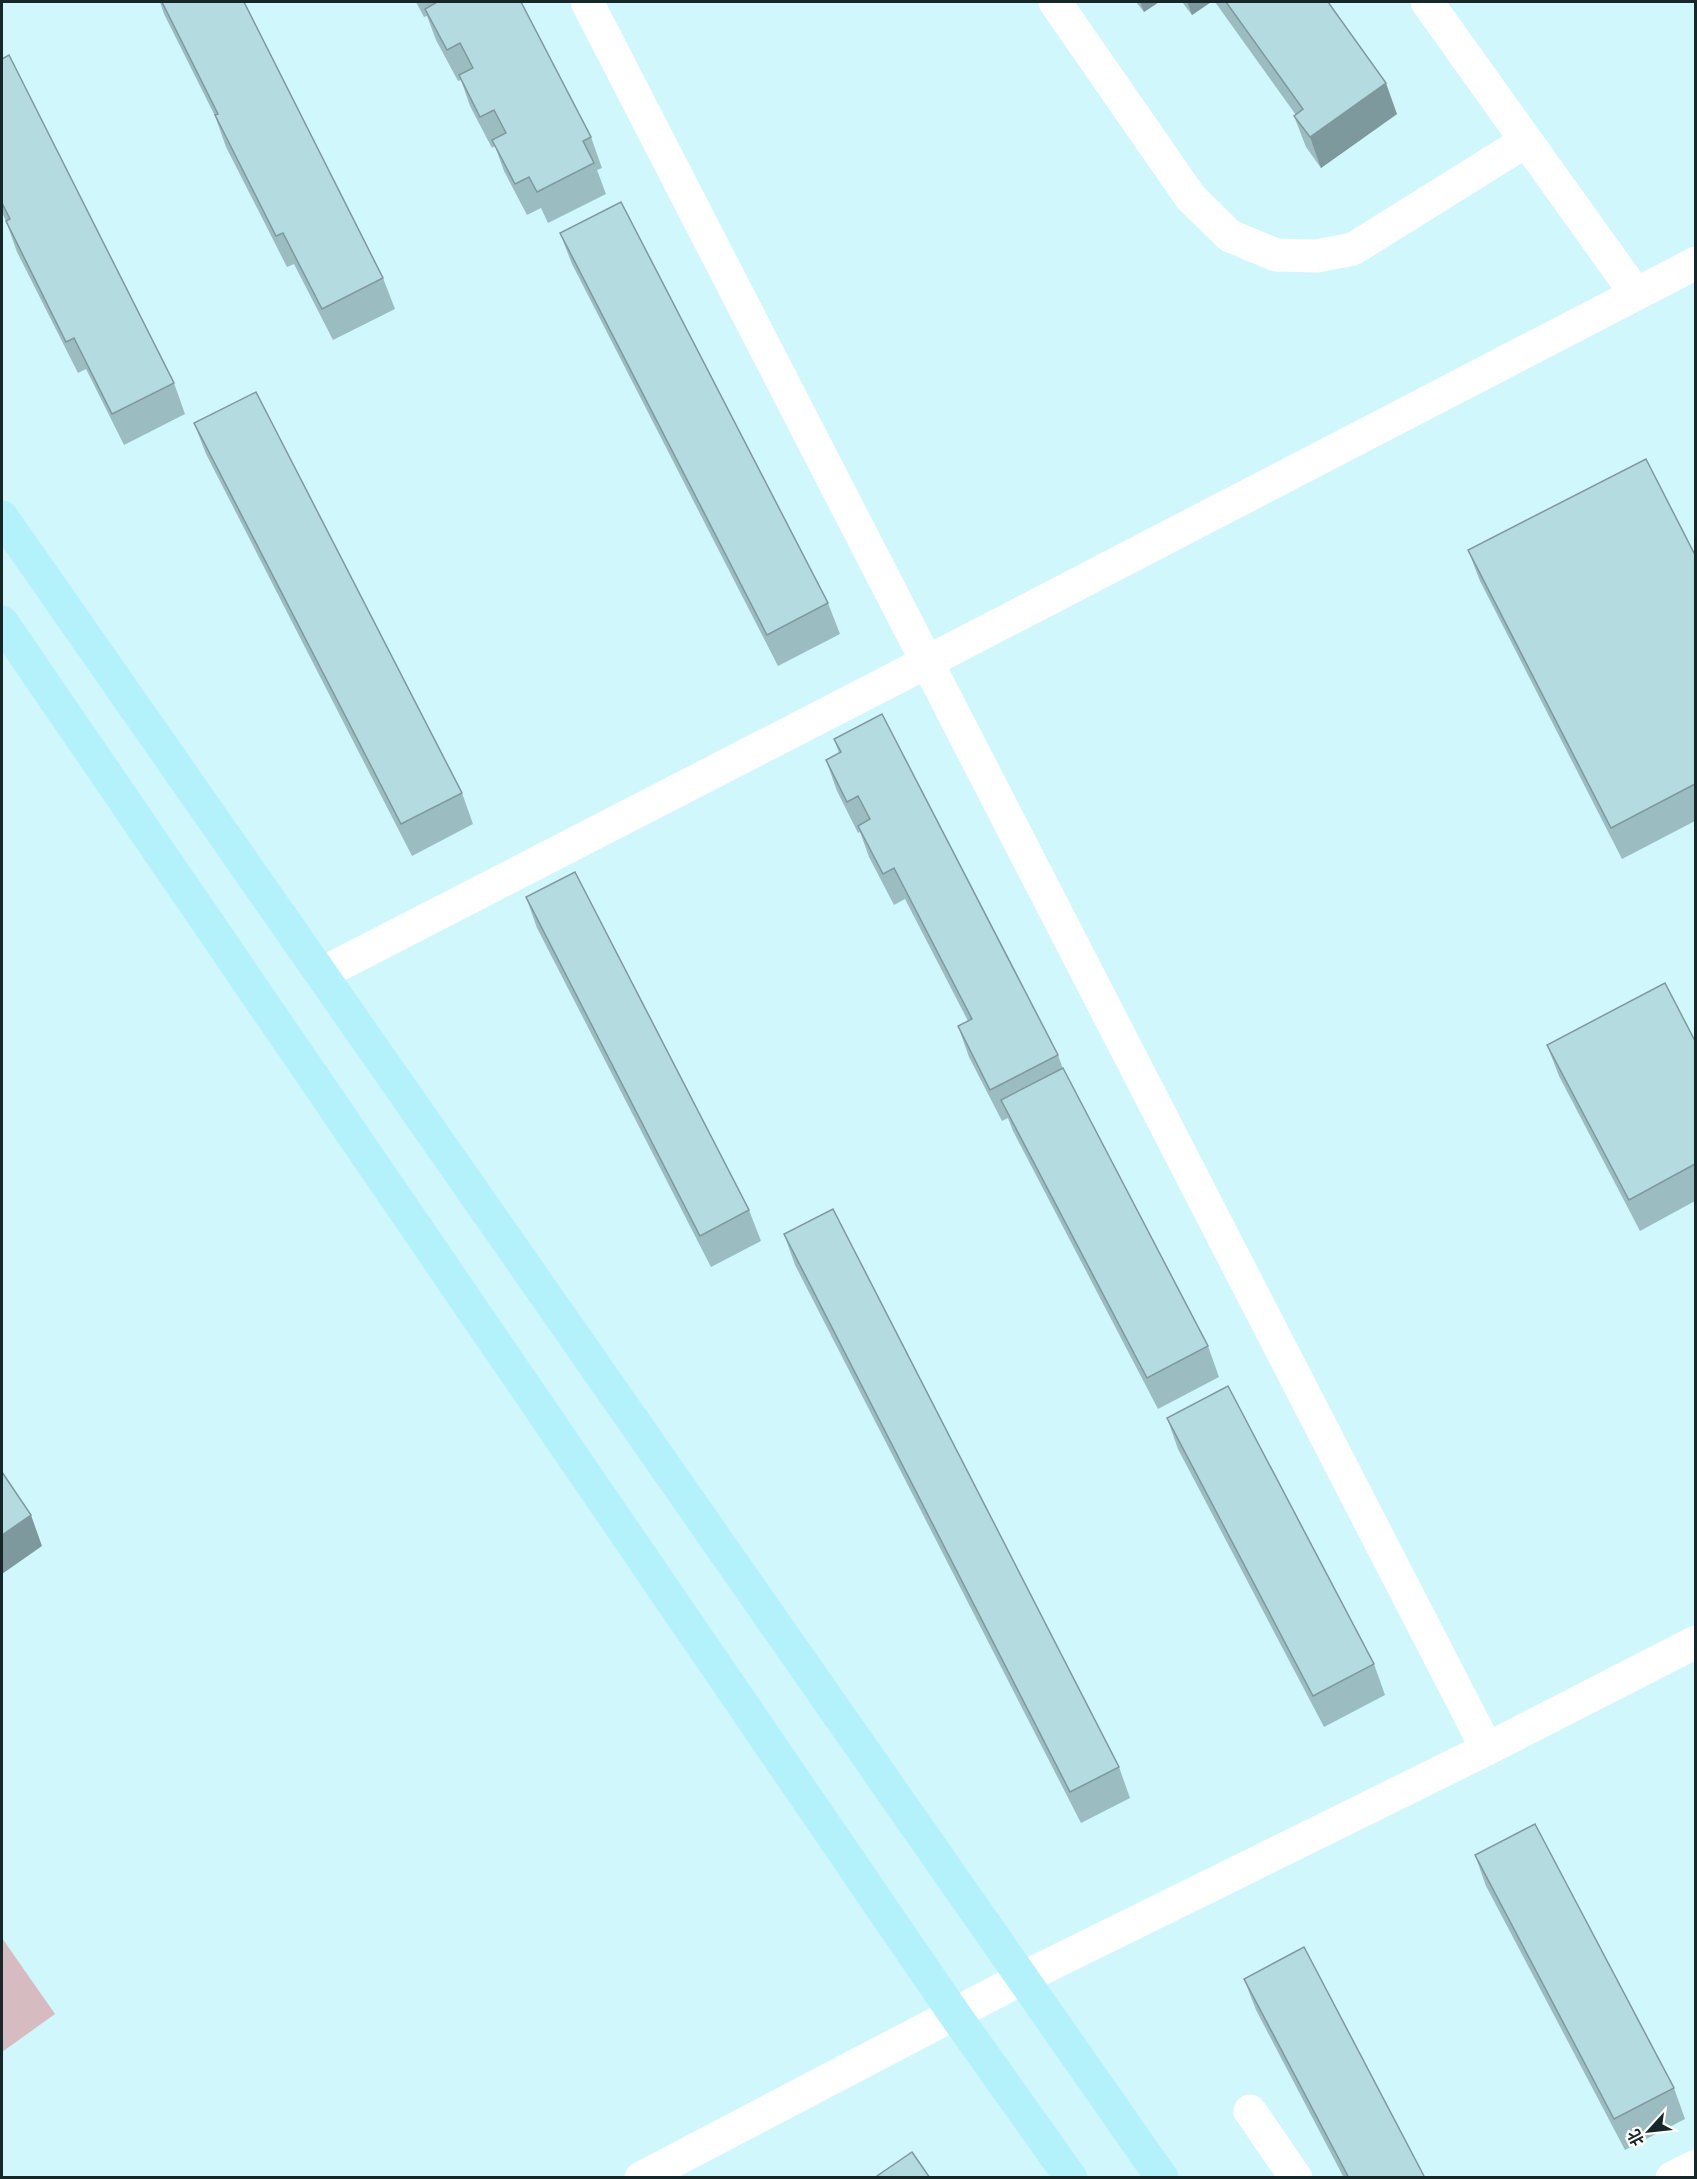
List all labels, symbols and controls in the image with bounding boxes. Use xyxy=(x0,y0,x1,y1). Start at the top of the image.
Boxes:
north arrow xyxy=(1619,2101,1679,2161)
text: 北 xyxy=(1622,2126,1649,2150)

